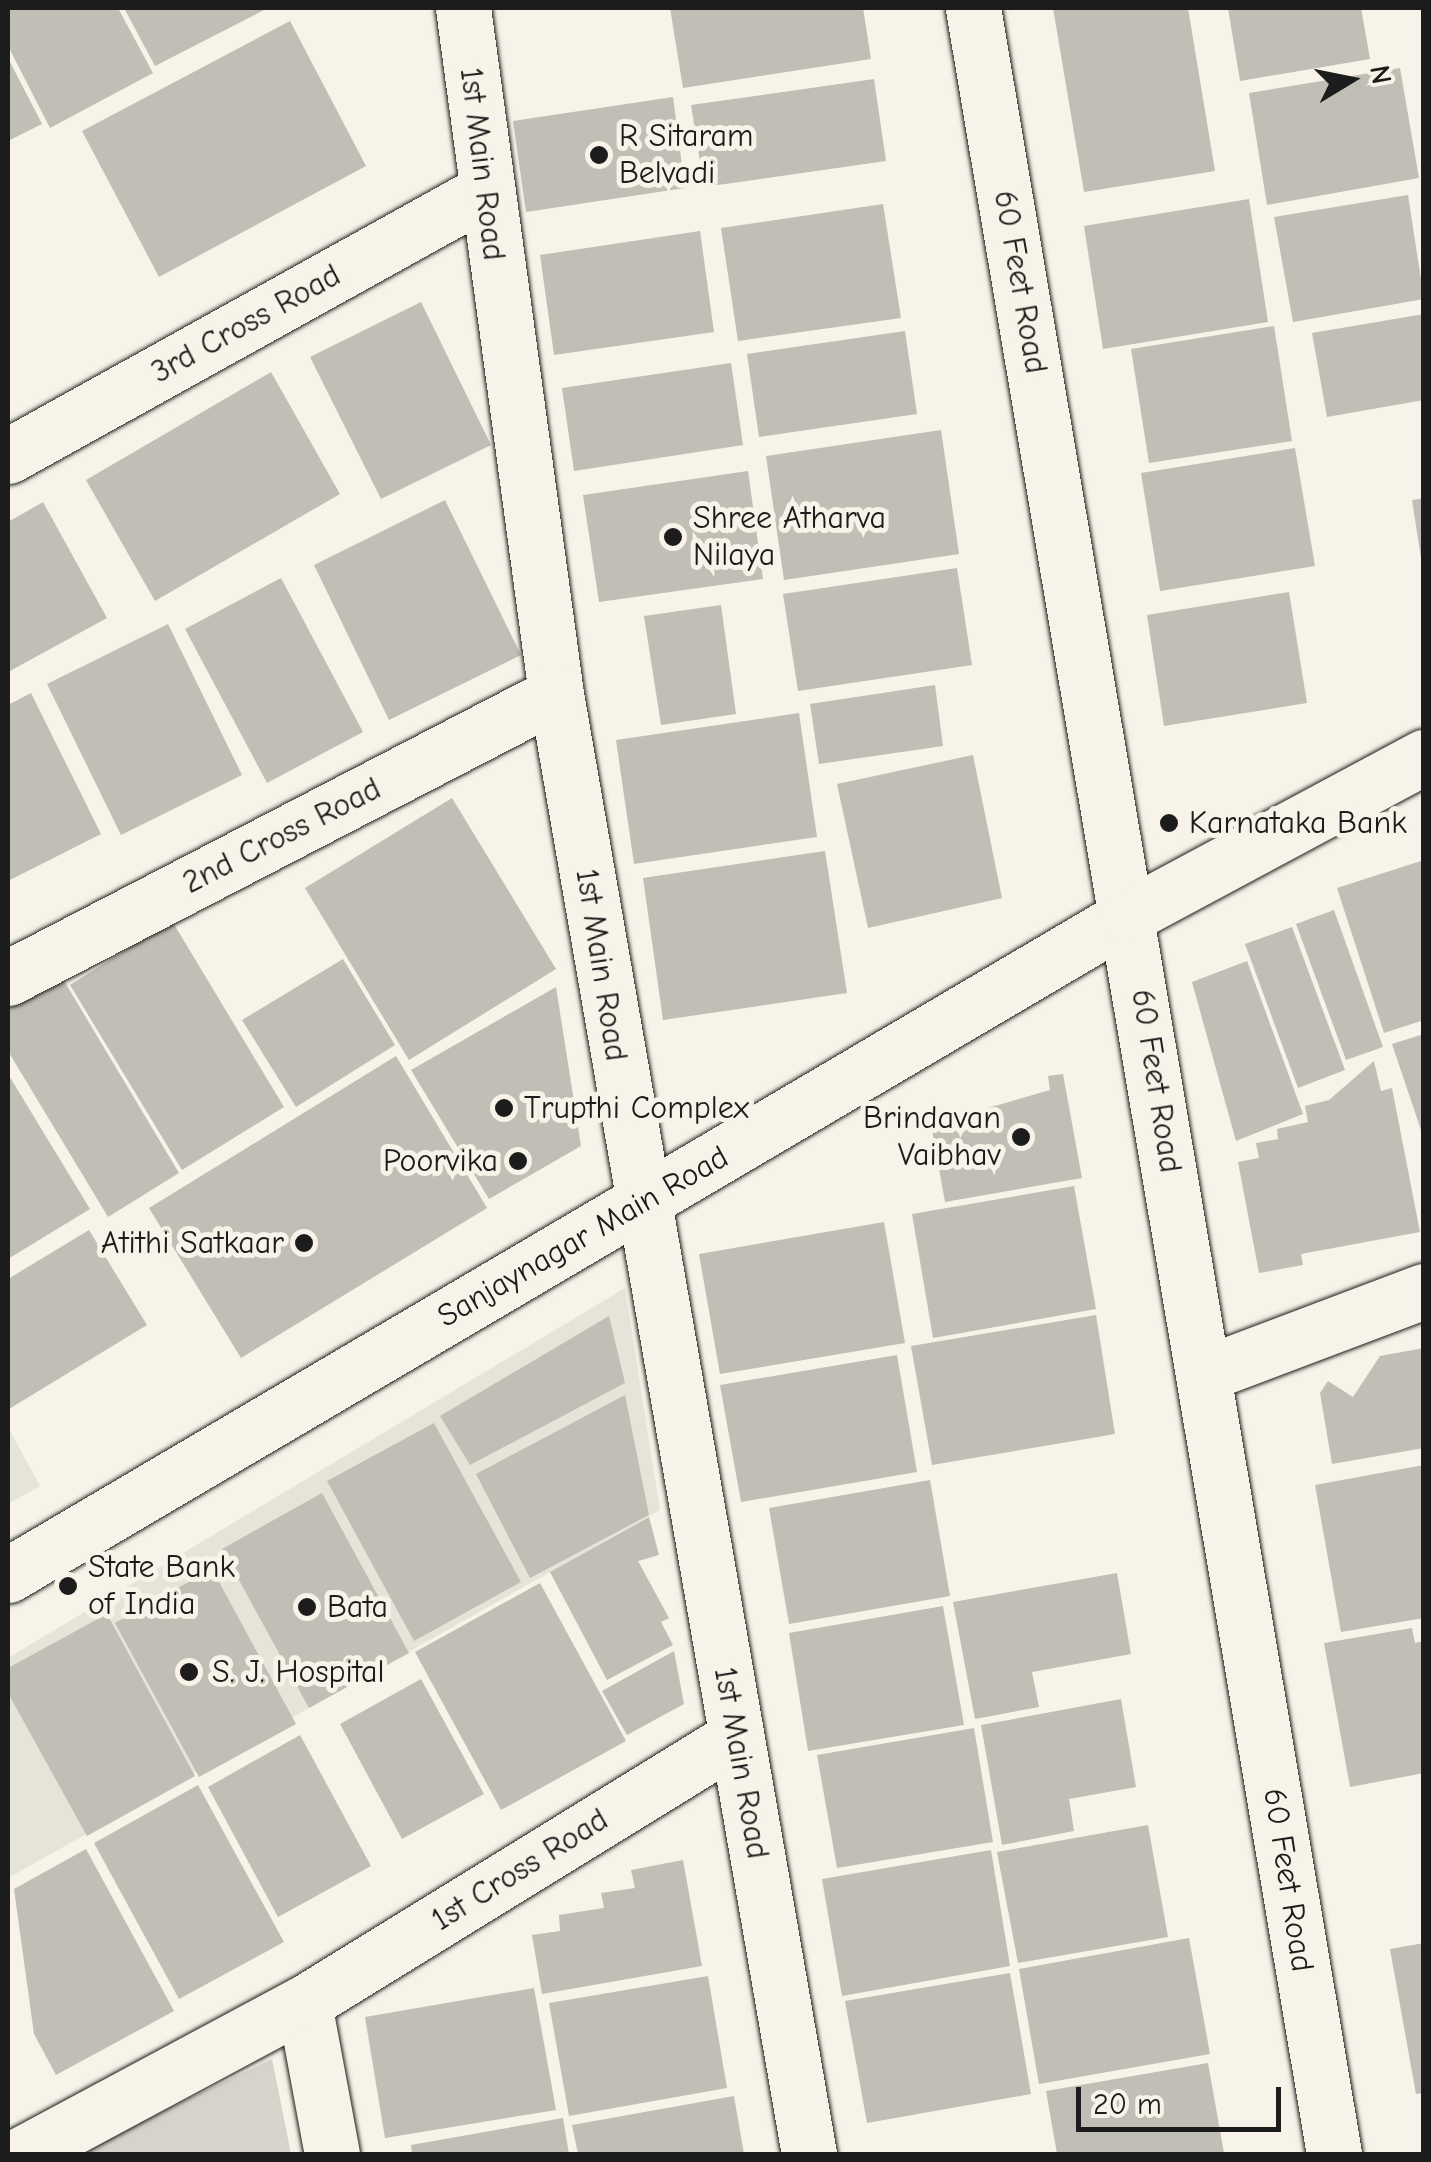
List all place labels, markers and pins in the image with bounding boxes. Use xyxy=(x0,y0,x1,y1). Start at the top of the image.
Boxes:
place label: R Sitaram Belvadi xyxy=(619,118,753,193)
marker: R Sitaram Belvadi xyxy=(588,144,610,166)
place label: Shree Atharva Nilaya xyxy=(693,500,886,575)
marker: Shree Atharva Nilaya xyxy=(662,526,684,548)
place label: Karnataka Bank xyxy=(1189,804,1407,842)
marker: Karnataka Bank xyxy=(1158,812,1180,834)
place label: Trupthi Complex xyxy=(524,1089,749,1127)
marker: Trupthi Complex xyxy=(493,1097,515,1119)
place label: Brindavan Vaibhav xyxy=(863,1100,1001,1175)
marker: Brindavan Vaibhav xyxy=(1010,1126,1032,1148)
place label: Poorvika xyxy=(383,1142,498,1180)
marker: Poorvika xyxy=(507,1150,529,1172)
place label: Atithi Satkaar xyxy=(101,1224,284,1262)
marker: Atithi Satkaar xyxy=(293,1232,315,1254)
place label: State Bank of India xyxy=(88,1549,235,1624)
marker: State Bank of India xyxy=(57,1575,79,1597)
place label: Bata xyxy=(327,1588,388,1626)
marker: Bata xyxy=(296,1596,318,1618)
place label: S. J. Hospital xyxy=(212,1653,385,1691)
marker: S. J. Hospital xyxy=(176,1659,202,1685)

